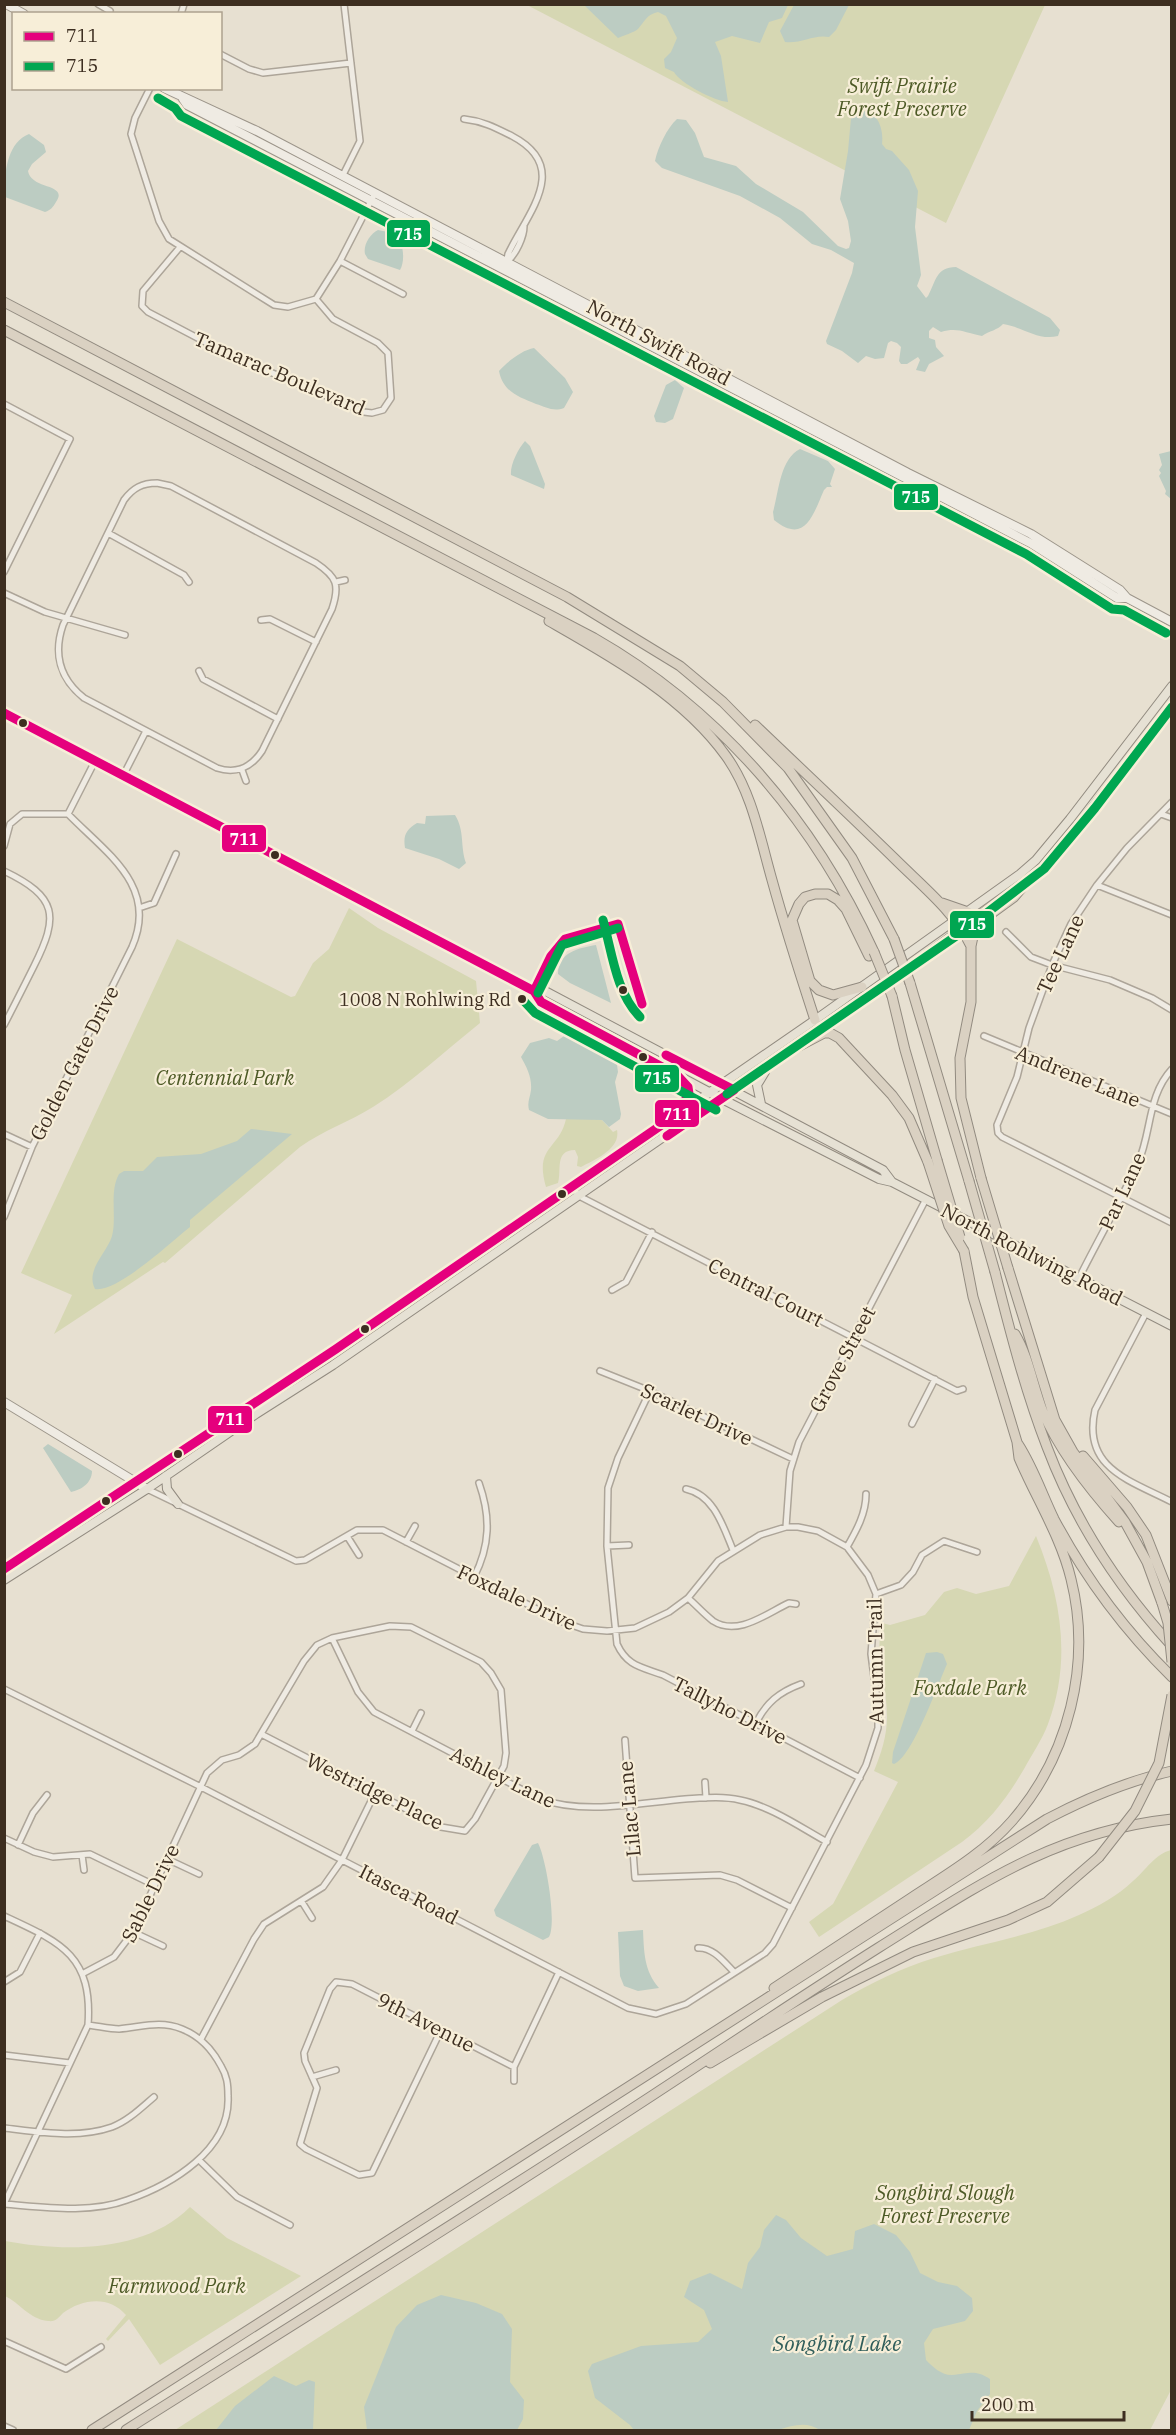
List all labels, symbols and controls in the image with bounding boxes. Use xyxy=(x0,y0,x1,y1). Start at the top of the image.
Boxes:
legend xyxy=(12,12,222,90)
text: 711 xyxy=(66,24,98,47)
text: 715 xyxy=(66,54,98,77)
park label: Swift Prairie Forest Preserve xyxy=(836,72,967,122)
line badge: 715 xyxy=(386,219,431,248)
text: 715 xyxy=(394,224,422,244)
street label: North Swift Road xyxy=(582,293,736,391)
street label: Tamarac Boulevard xyxy=(190,325,370,421)
line badge: 715 xyxy=(893,483,939,511)
text: 715 xyxy=(902,487,930,507)
unlabelled marker xyxy=(17,717,29,729)
line badge: 711 xyxy=(221,824,267,853)
text: 711 xyxy=(230,829,258,849)
unlabelled marker xyxy=(269,849,281,861)
line badge: 715 xyxy=(949,910,995,939)
street label: Tee Lane xyxy=(1030,910,1090,998)
text: 715 xyxy=(958,914,986,934)
street label: Golden Gate Drive xyxy=(23,981,125,1145)
unlabelled marker xyxy=(617,984,629,996)
place label: 1008 N Rohlwing Rd xyxy=(339,988,511,1011)
marker: 1008 N Rohlwing Rd xyxy=(516,993,528,1005)
street label: Andrene Lane xyxy=(1011,1039,1145,1113)
unlabelled marker xyxy=(637,1051,649,1063)
park label: Centennial Park xyxy=(156,1064,295,1091)
line badge: 715 xyxy=(634,1064,680,1093)
text: 715 xyxy=(643,1068,671,1088)
line badge: 711 xyxy=(654,1099,700,1128)
text: 711 xyxy=(663,1104,691,1124)
street label: Par Lane xyxy=(1092,1148,1152,1234)
unlabelled marker xyxy=(556,1188,568,1200)
street label: North Rohlwing Road xyxy=(936,1196,1128,1312)
street label: Central Court xyxy=(704,1251,828,1333)
street label: Grove Street xyxy=(803,1301,881,1417)
unlabelled marker xyxy=(359,1323,371,1335)
street label: Scarlet Drive xyxy=(637,1376,757,1452)
line badge: 711 xyxy=(207,1405,253,1434)
text: 711 xyxy=(216,1409,244,1429)
unlabelled marker xyxy=(172,1448,184,1460)
unlabelled marker xyxy=(100,1495,112,1507)
street label: Foxdale Drive xyxy=(453,1558,581,1636)
street label: Autumn Trail xyxy=(860,1598,890,1724)
street label: Tallyho Drive xyxy=(668,1670,792,1750)
park label: Foxdale Park xyxy=(912,1674,1027,1701)
street label: Ashley Lane xyxy=(446,1740,560,1814)
street label: Westridge Place xyxy=(302,1746,448,1836)
street label: Lilac Lane xyxy=(611,1760,647,1858)
street label: Sable Drive xyxy=(115,1839,185,1947)
street label: Itasca Road xyxy=(355,1857,463,1931)
street label: 9th Avenue xyxy=(372,1986,480,2058)
park label: Songbird Slough Forest Preserve xyxy=(874,2179,1015,2229)
park label: Farmwood Park xyxy=(107,2272,246,2299)
water label: Songbird Lake xyxy=(772,2329,902,2357)
scale bar xyxy=(972,2384,1124,2422)
text: 200 m xyxy=(981,2393,1035,2416)

